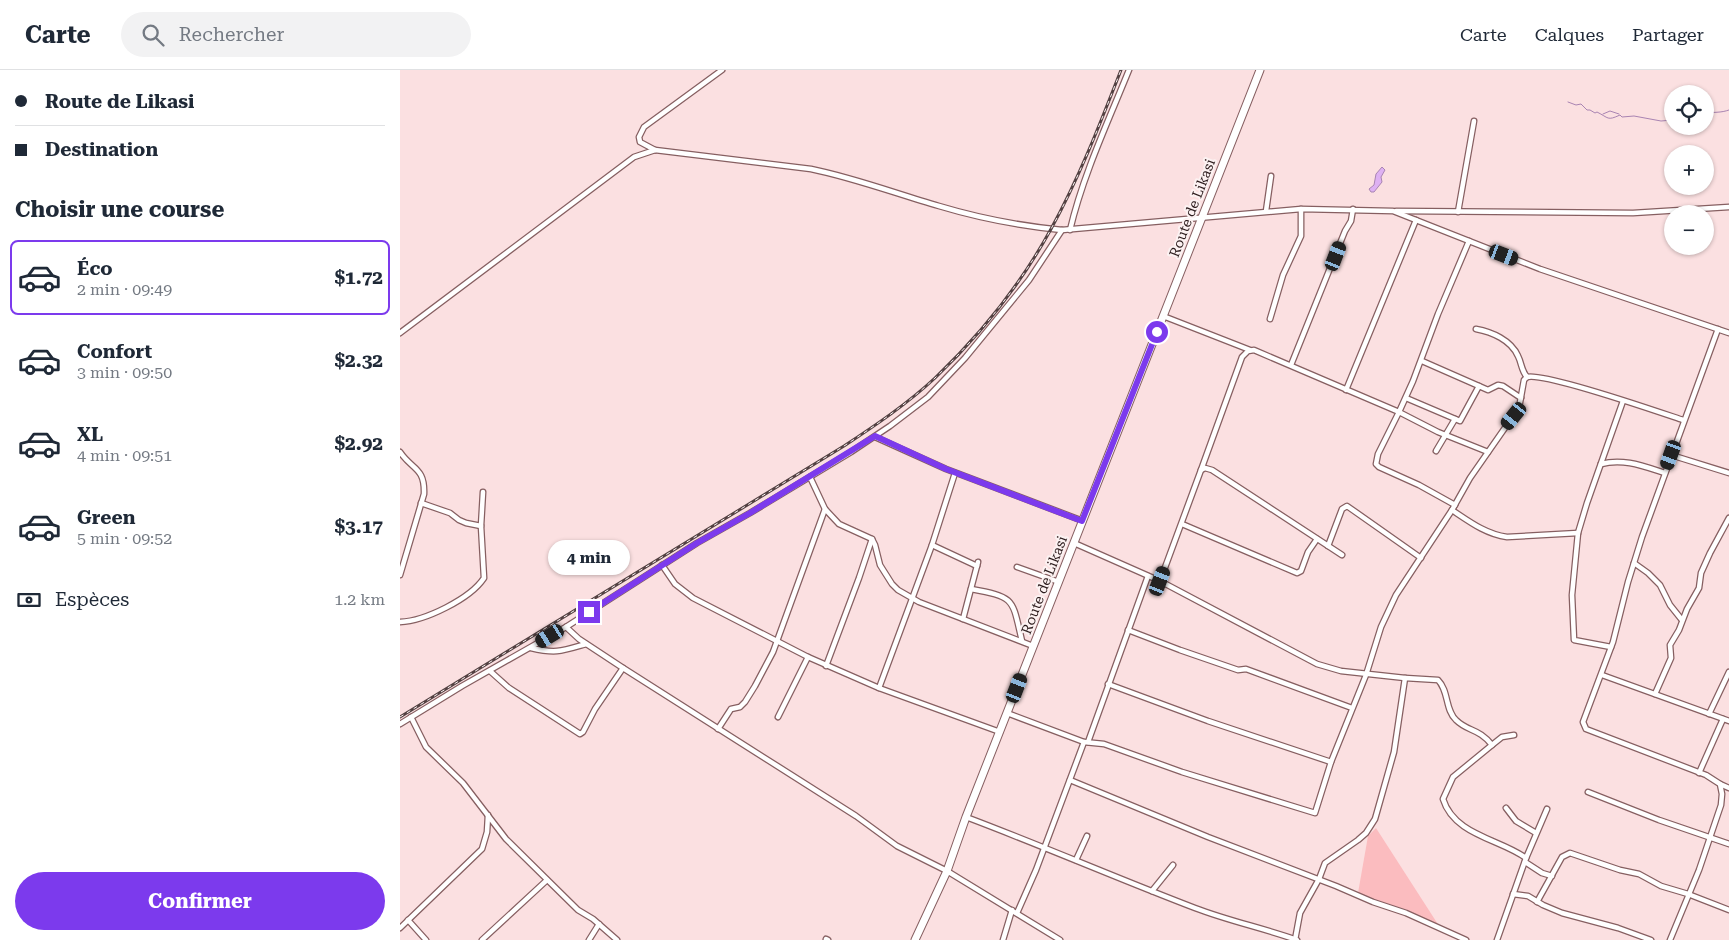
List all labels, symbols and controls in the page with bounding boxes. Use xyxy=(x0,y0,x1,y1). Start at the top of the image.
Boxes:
search box xyxy=(121,12,471,57)
text: Carte xyxy=(25,21,91,49)
icon: search xyxy=(139,21,167,49)
text: Rechercher xyxy=(179,23,284,46)
text: Carte xyxy=(1460,24,1507,45)
text: Calques xyxy=(1535,24,1604,45)
text: Partager xyxy=(1632,24,1704,45)
map controls xyxy=(1664,85,1714,255)
button: locate xyxy=(1664,85,1714,135)
text: Route de Likasi xyxy=(45,90,194,113)
text: Destination xyxy=(45,138,158,161)
button: + xyxy=(1664,145,1714,195)
street label: Route de Likasi xyxy=(1166,156,1218,259)
text: Choisir une course xyxy=(15,197,224,222)
button: − xyxy=(1664,205,1714,255)
car xyxy=(1323,239,1348,273)
car xyxy=(1487,243,1520,267)
icon: car xyxy=(17,255,62,300)
text: Éco xyxy=(77,257,113,280)
text: $1.72 xyxy=(334,266,383,289)
text: 2 min · 09:49 xyxy=(77,280,172,299)
route start xyxy=(1146,321,1168,343)
icon: car xyxy=(17,338,62,383)
text: Confort xyxy=(77,340,152,363)
text: $2.32 xyxy=(334,349,383,372)
text: 3 min · 09:50 xyxy=(77,363,172,382)
car xyxy=(1498,400,1529,432)
icon: car xyxy=(17,421,62,466)
text: XL xyxy=(77,423,103,446)
text: $2.92 xyxy=(334,432,383,455)
car xyxy=(1658,438,1683,472)
text: 4 min · 09:51 xyxy=(77,446,172,465)
icon: car xyxy=(17,504,62,549)
text: Green xyxy=(77,506,135,529)
text: $3.17 xyxy=(334,515,383,538)
text: 5 min · 09:52 xyxy=(77,529,172,548)
street label: Route de Likasi xyxy=(1018,533,1070,636)
callout: 4 min xyxy=(548,540,630,574)
text: 4 min xyxy=(567,548,611,567)
car xyxy=(1147,564,1172,598)
icon: cash xyxy=(15,586,43,614)
text: Espèces xyxy=(55,588,129,611)
text: 1.2 km xyxy=(334,590,385,609)
route end xyxy=(578,601,600,623)
car xyxy=(533,622,566,650)
car xyxy=(1004,671,1029,705)
button: Confirmer xyxy=(15,872,385,930)

